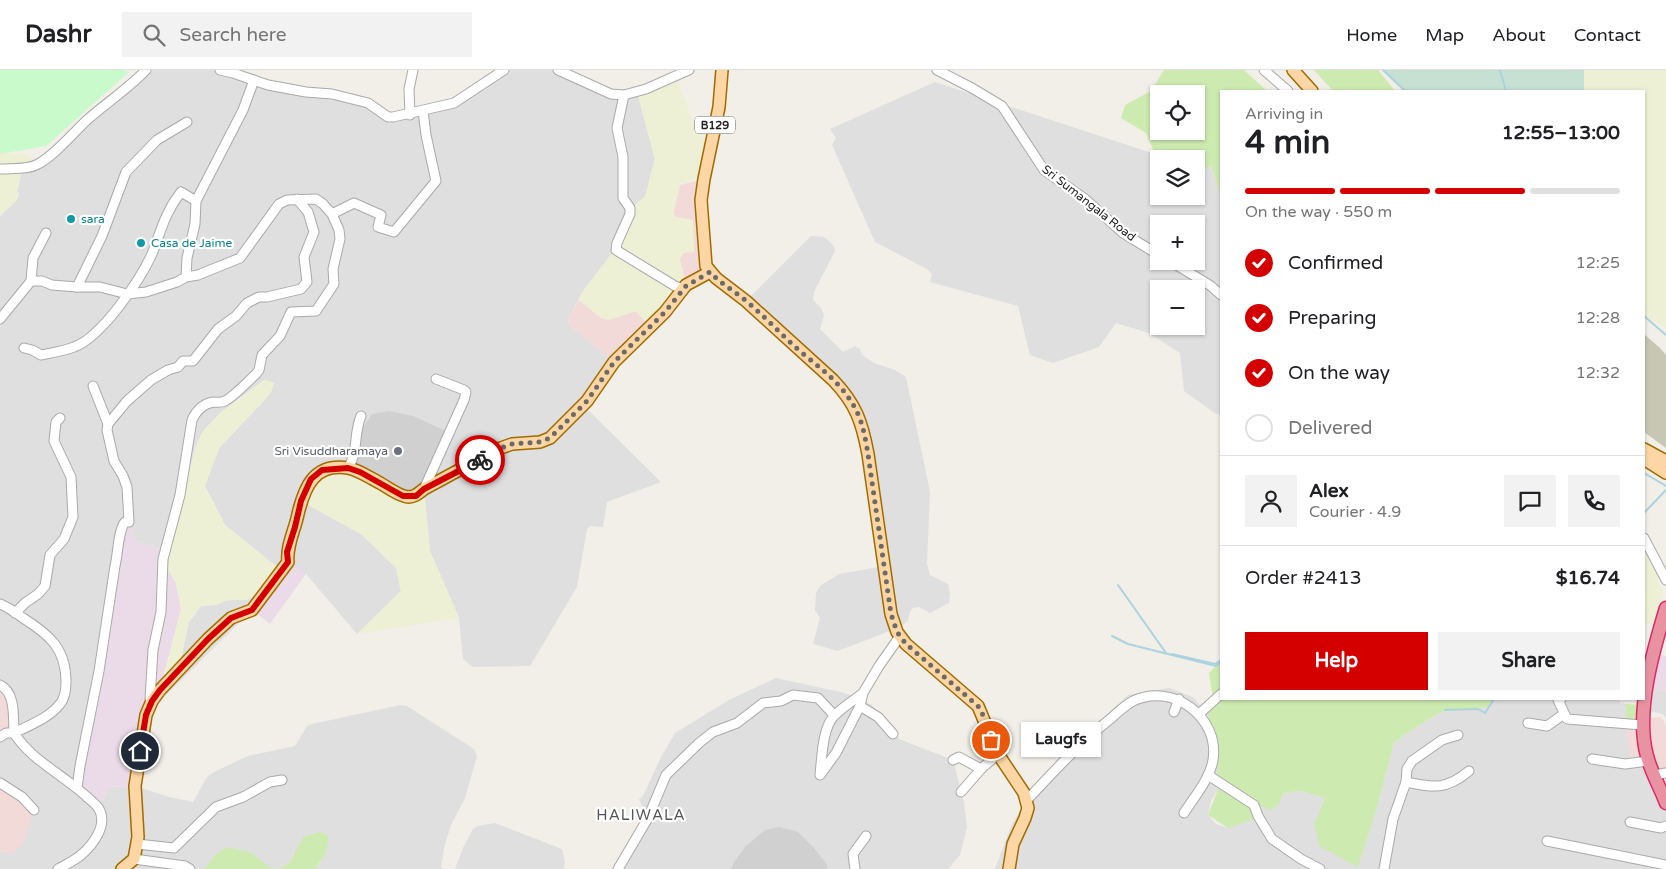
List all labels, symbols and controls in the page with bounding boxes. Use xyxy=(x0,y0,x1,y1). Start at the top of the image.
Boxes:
search box xyxy=(122,12,472,57)
text: Dashr xyxy=(25,20,92,49)
icon: search xyxy=(140,21,168,49)
text: Search here xyxy=(180,24,286,46)
text: Home xyxy=(1346,24,1397,46)
text: Map xyxy=(1425,24,1464,46)
text: About xyxy=(1492,24,1546,46)
text: Contact xyxy=(1574,24,1641,46)
map controls xyxy=(1150,85,1205,335)
button: locate xyxy=(1150,85,1205,140)
text: Arriving in xyxy=(1245,104,1323,124)
road number: B129 xyxy=(695,116,735,134)
text: 12:55–13:00 xyxy=(1502,122,1620,144)
text: 4 min xyxy=(1245,124,1330,162)
button: layers xyxy=(1150,150,1205,205)
street label: Sri Sumangala Road xyxy=(1039,162,1139,244)
text: On the way · 550 m xyxy=(1245,202,1392,222)
place label: sara xyxy=(81,212,105,226)
marker: sara xyxy=(65,213,77,225)
button: + xyxy=(1150,215,1205,270)
place label: Casa de Jaime xyxy=(151,236,233,250)
marker: Casa de Jaime xyxy=(135,237,147,249)
icon: check xyxy=(1245,249,1273,277)
text: Confirmed xyxy=(1288,252,1383,274)
text: 12:25 xyxy=(1576,253,1620,273)
button: − xyxy=(1150,280,1205,335)
icon: check xyxy=(1245,304,1273,332)
text: Preparing xyxy=(1288,307,1377,329)
text: 12:28 xyxy=(1576,308,1620,328)
icon: check xyxy=(1245,359,1273,387)
text: On the way xyxy=(1288,362,1390,384)
text: 12:32 xyxy=(1576,363,1620,383)
text: Delivered xyxy=(1288,417,1373,439)
courier xyxy=(455,435,505,485)
place label: Sri Visuddharamaya xyxy=(274,444,388,458)
marker: Sri Visuddharamaya xyxy=(392,445,404,457)
icon: bike xyxy=(466,446,494,474)
button: person xyxy=(1245,475,1297,527)
button: chat xyxy=(1504,475,1556,527)
button: phone xyxy=(1568,475,1620,527)
text: Alex xyxy=(1309,480,1349,502)
text: Courier · 4.9 xyxy=(1309,502,1401,522)
text: Order #2413 xyxy=(1245,567,1362,589)
text: $16.74 xyxy=(1556,567,1620,589)
button: Help xyxy=(1245,632,1428,690)
button: Share xyxy=(1438,632,1620,690)
pin xyxy=(970,719,1012,761)
callout: Laugfs xyxy=(1021,722,1101,758)
icon: bag xyxy=(977,726,1005,754)
text: Laugfs xyxy=(1035,729,1087,749)
pin xyxy=(119,730,161,772)
icon: home xyxy=(126,737,154,765)
district label: HALIWALA xyxy=(596,806,686,824)

